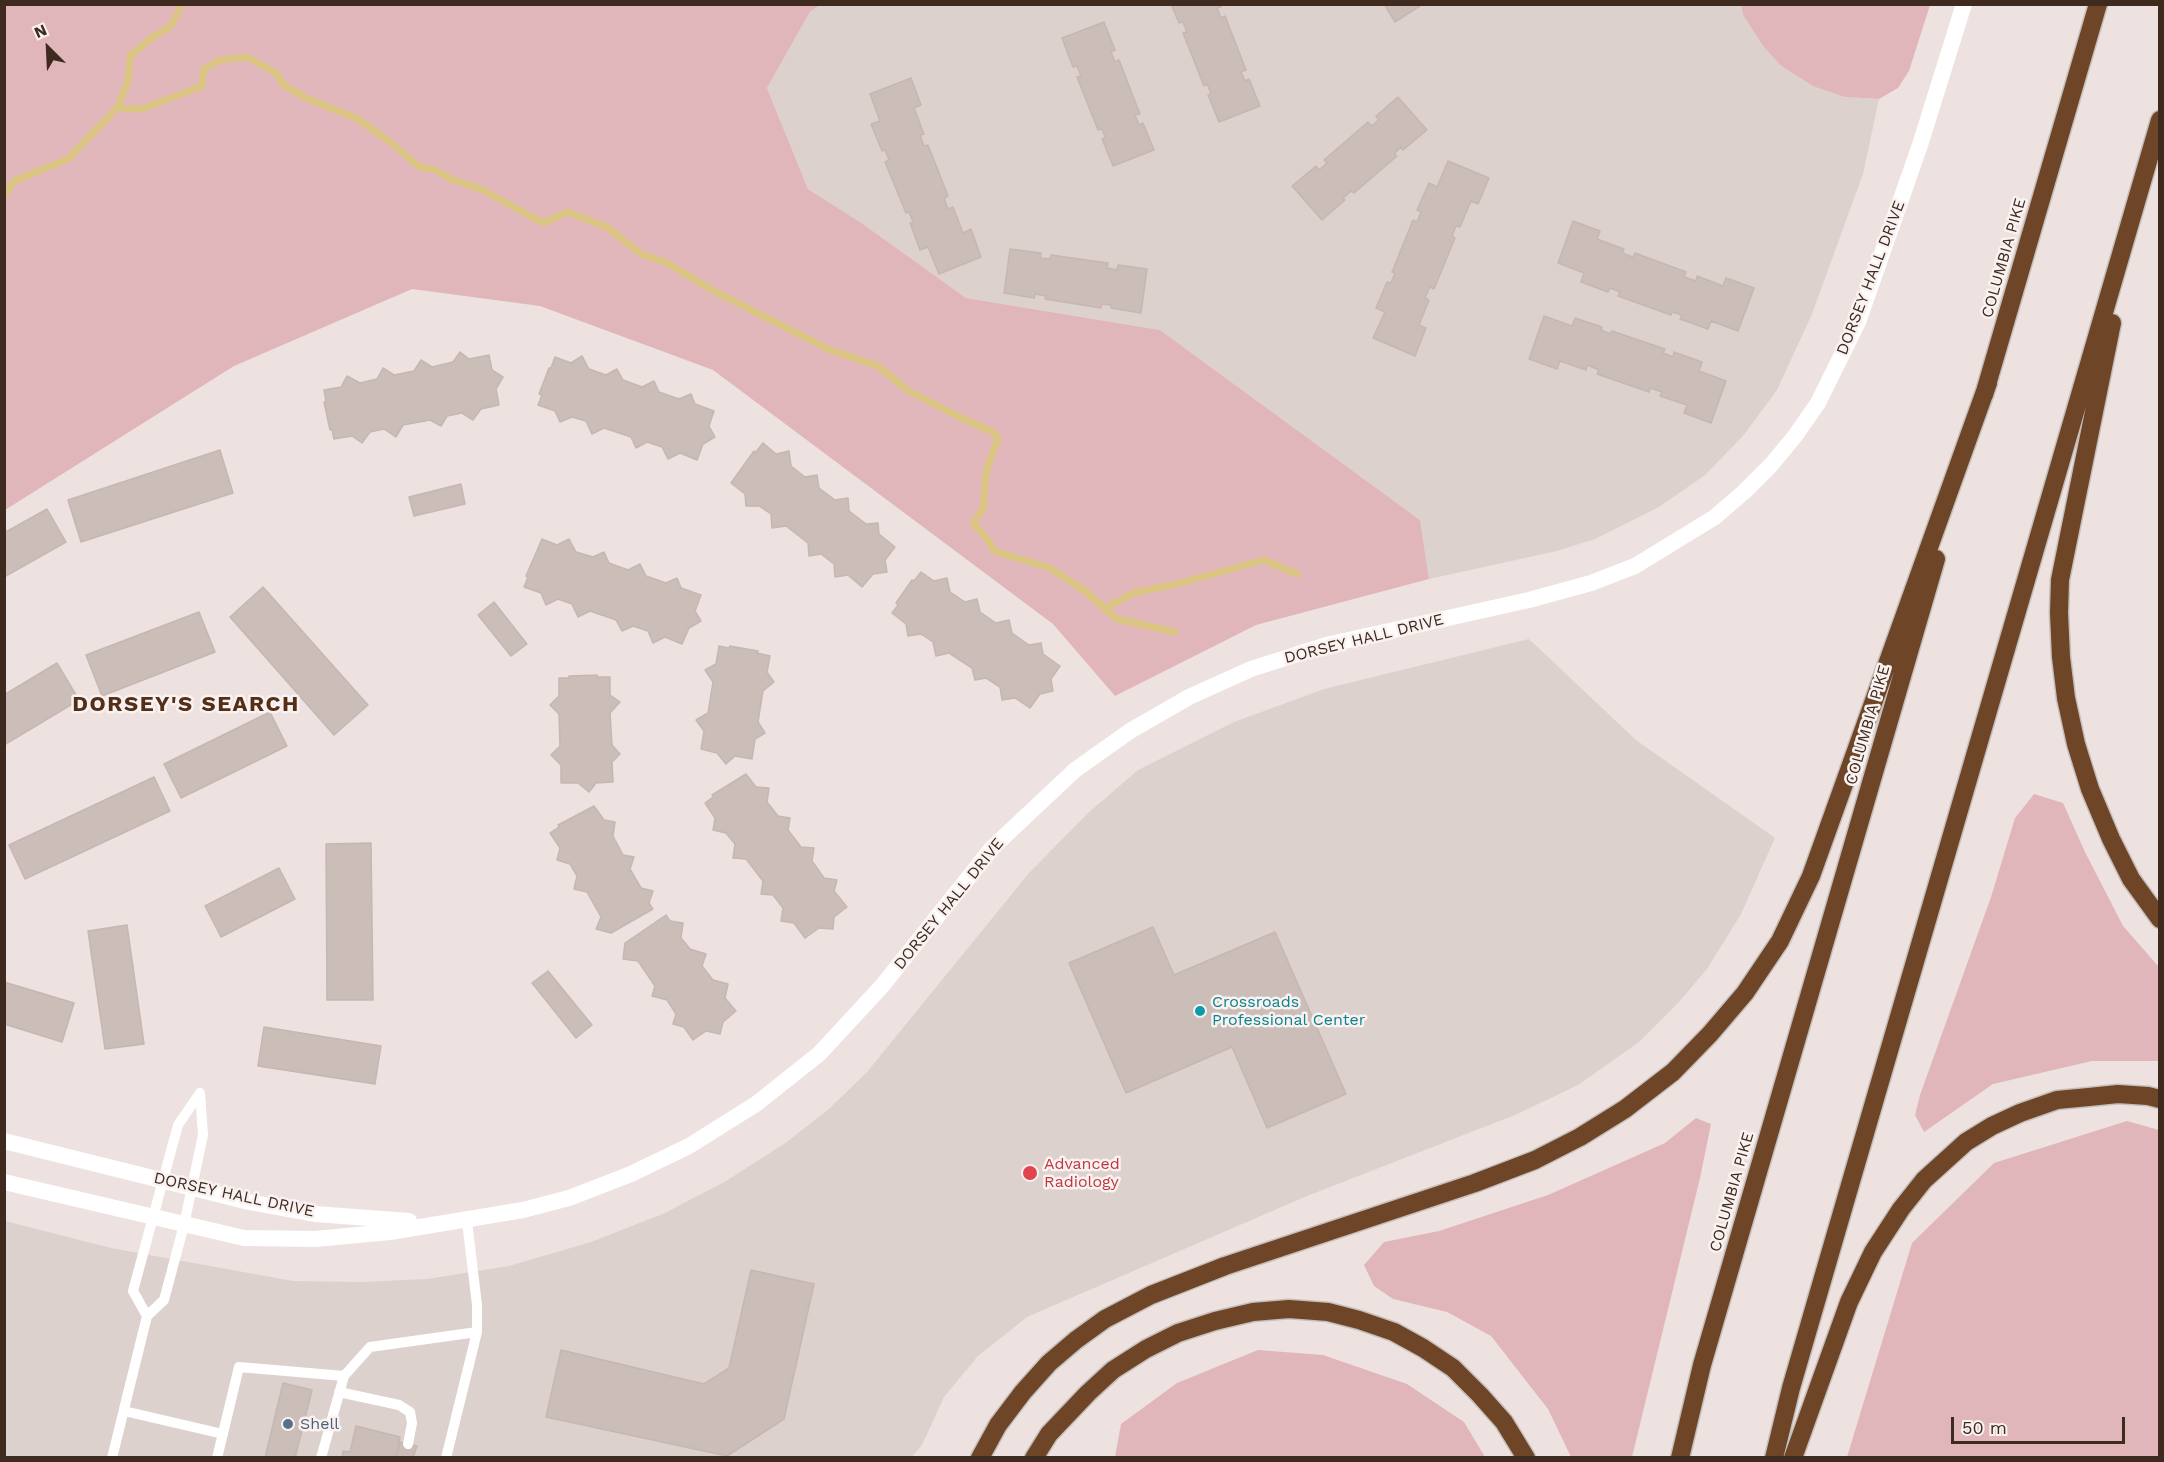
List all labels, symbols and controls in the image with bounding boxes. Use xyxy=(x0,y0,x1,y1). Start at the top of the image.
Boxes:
north arrow xyxy=(18,18,78,78)
text: N xyxy=(31,20,50,42)
street label: COLUMBIA PIKE xyxy=(1978,196,2030,320)
street label: DORSEY HALL DRIVE xyxy=(1833,198,1909,358)
street label: DORSEY HALL DRIVE xyxy=(1282,610,1446,668)
street label: COLUMBIA PIKE xyxy=(1842,663,1894,787)
district label: DORSEY'S SEARCH xyxy=(72,692,300,718)
street label: DORSEY HALL DRIVE xyxy=(890,834,1008,974)
place label: Crossroads Professional Center xyxy=(1212,992,1365,1030)
marker: Crossroads Professional Center xyxy=(1193,1004,1207,1018)
street label: COLUMBIA PIKE xyxy=(1706,1130,1758,1254)
place label: Advanced Radiology xyxy=(1044,1154,1120,1192)
marker: Advanced Radiology xyxy=(1021,1164,1039,1182)
street label: DORSEY HALL DRIVE xyxy=(152,1169,316,1221)
scale bar xyxy=(1954,1405,2128,1443)
place label: Shell xyxy=(300,1414,339,1434)
marker: Shell xyxy=(281,1417,295,1431)
text: 50 m xyxy=(1962,1417,2007,1438)

